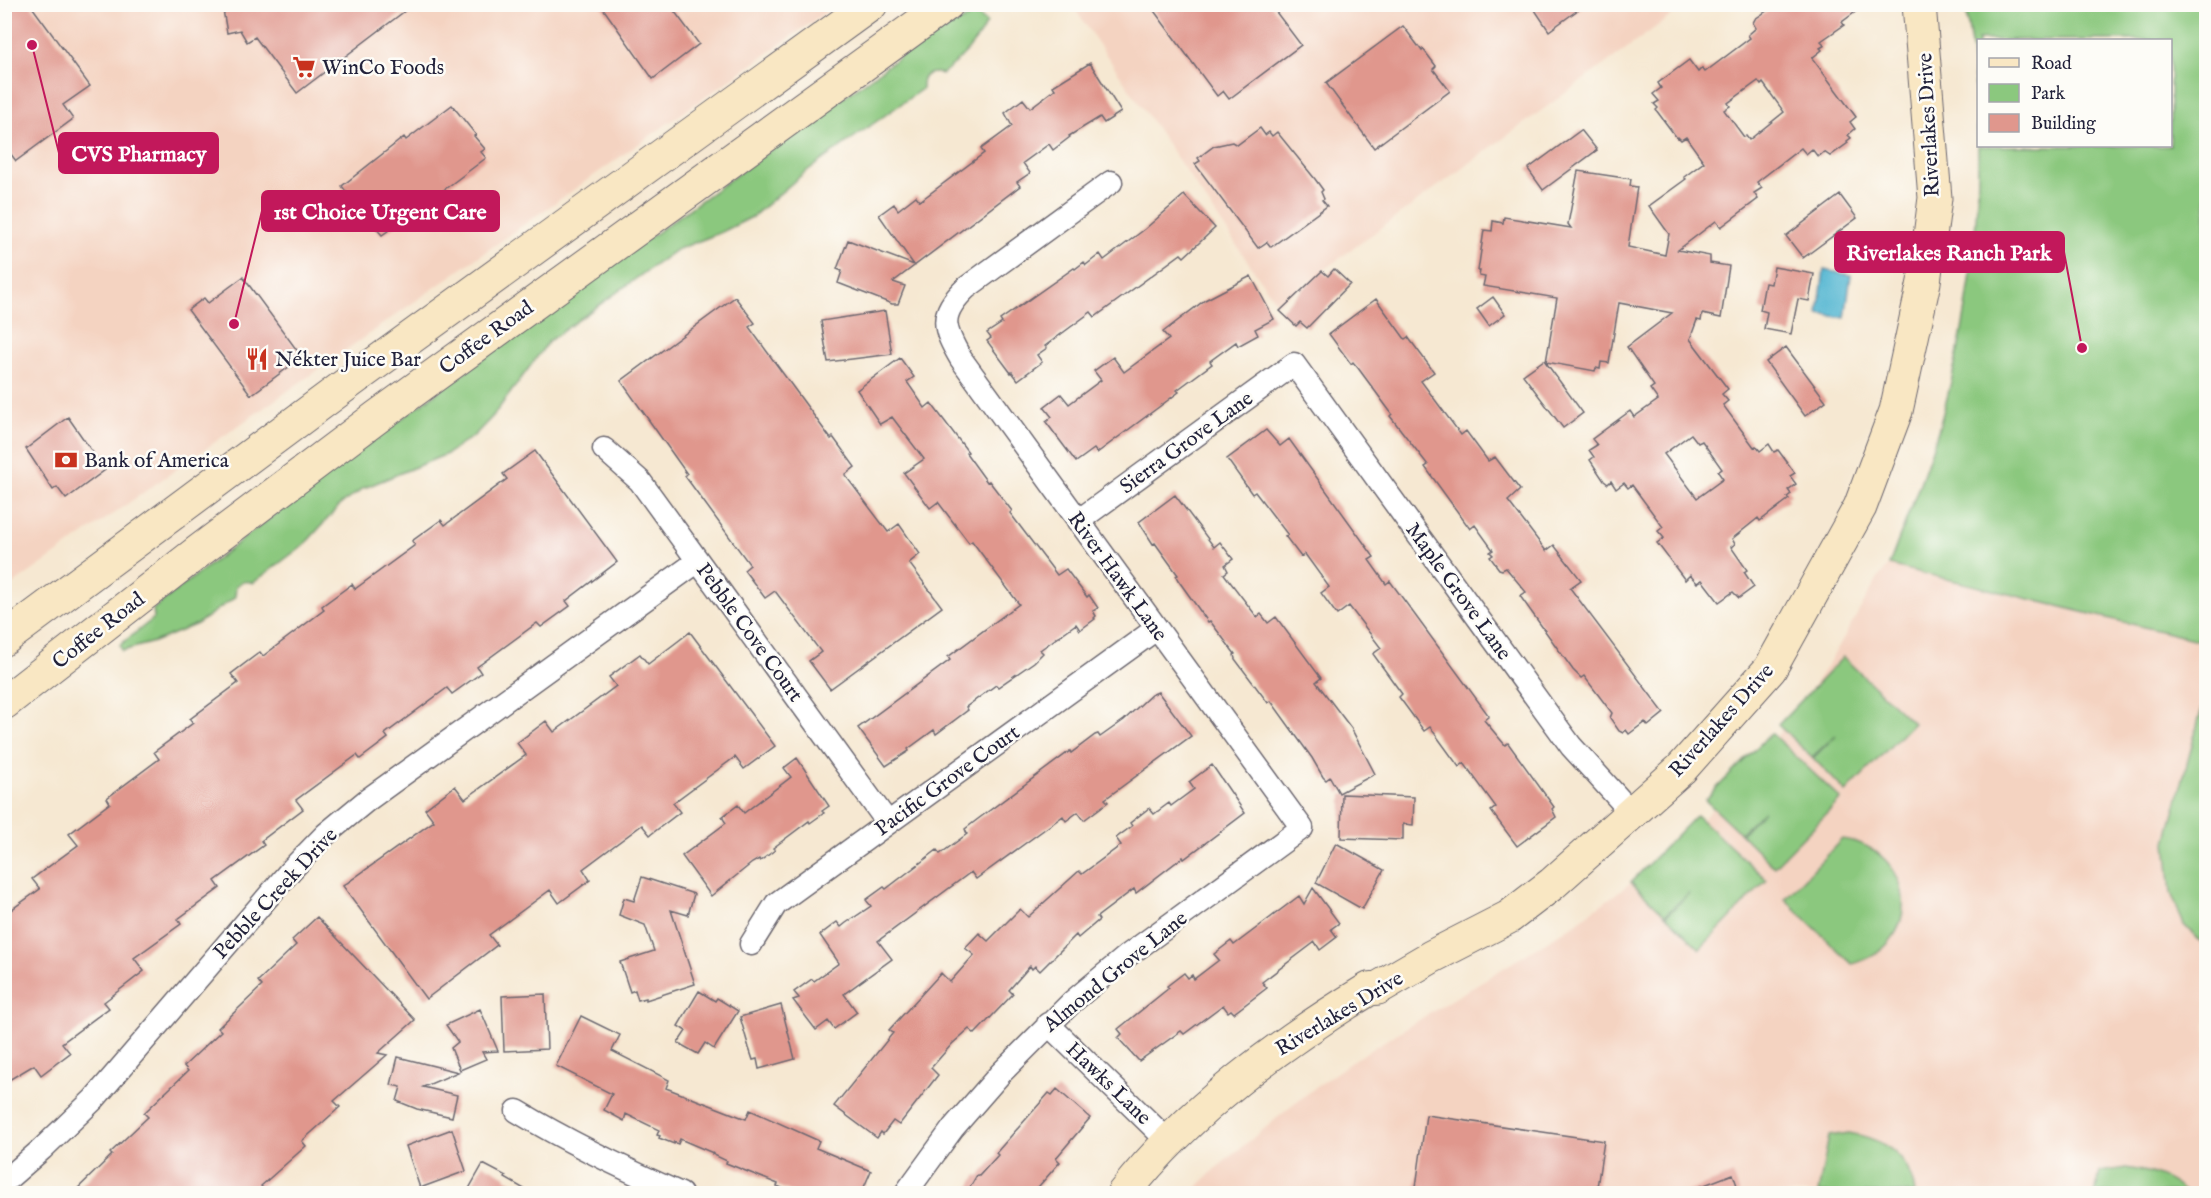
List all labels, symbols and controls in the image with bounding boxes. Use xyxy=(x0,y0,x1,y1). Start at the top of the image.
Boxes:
legend xyxy=(1977,39,2172,147)
street label: Riverlakes Drive xyxy=(1912,52,1947,198)
text: Road xyxy=(2031,53,2072,76)
supermarket icon: WinCo Foods xyxy=(291,54,317,80)
place label: WinCo Foods xyxy=(322,55,444,82)
text: Park xyxy=(2031,83,2066,106)
text: Building xyxy=(2031,113,2096,136)
callout: CVS Pharmacy xyxy=(59,133,218,173)
text: CVS Pharmacy xyxy=(72,141,208,169)
callout: 1st Choice Urgent Care xyxy=(262,191,499,231)
text: 1st Choice Urgent Care xyxy=(273,199,487,227)
callout: Riverlakes Ranch Park xyxy=(1835,232,2064,272)
text: Riverlakes Ranch Park xyxy=(1846,240,2053,268)
street label: Coffee Road xyxy=(434,294,540,382)
restaurant icon: Nékter Juice Bar xyxy=(244,346,270,372)
place label: Nékter Juice Bar xyxy=(275,347,421,374)
street label: Sierra Grove Lane xyxy=(1115,385,1259,501)
bank icon: Bank of America xyxy=(53,447,79,473)
place label: Bank of America xyxy=(84,448,230,475)
street label: River Hawk Lane xyxy=(1061,507,1173,647)
street label: Maple Grove Lane xyxy=(1399,518,1517,666)
street label: Pebble Cove Court xyxy=(689,558,808,708)
street label: Coffee Road xyxy=(47,586,151,676)
street label: Riverlakes Drive xyxy=(1664,658,1781,784)
street label: Pacific Grove Court xyxy=(870,720,1026,843)
street label: Pebble Creek Drive xyxy=(208,822,344,966)
street label: Almond Grove Lane xyxy=(1037,905,1194,1039)
street label: Riverlakes Drive xyxy=(1271,965,1409,1063)
street label: Hawks Lane xyxy=(1060,1037,1157,1132)

